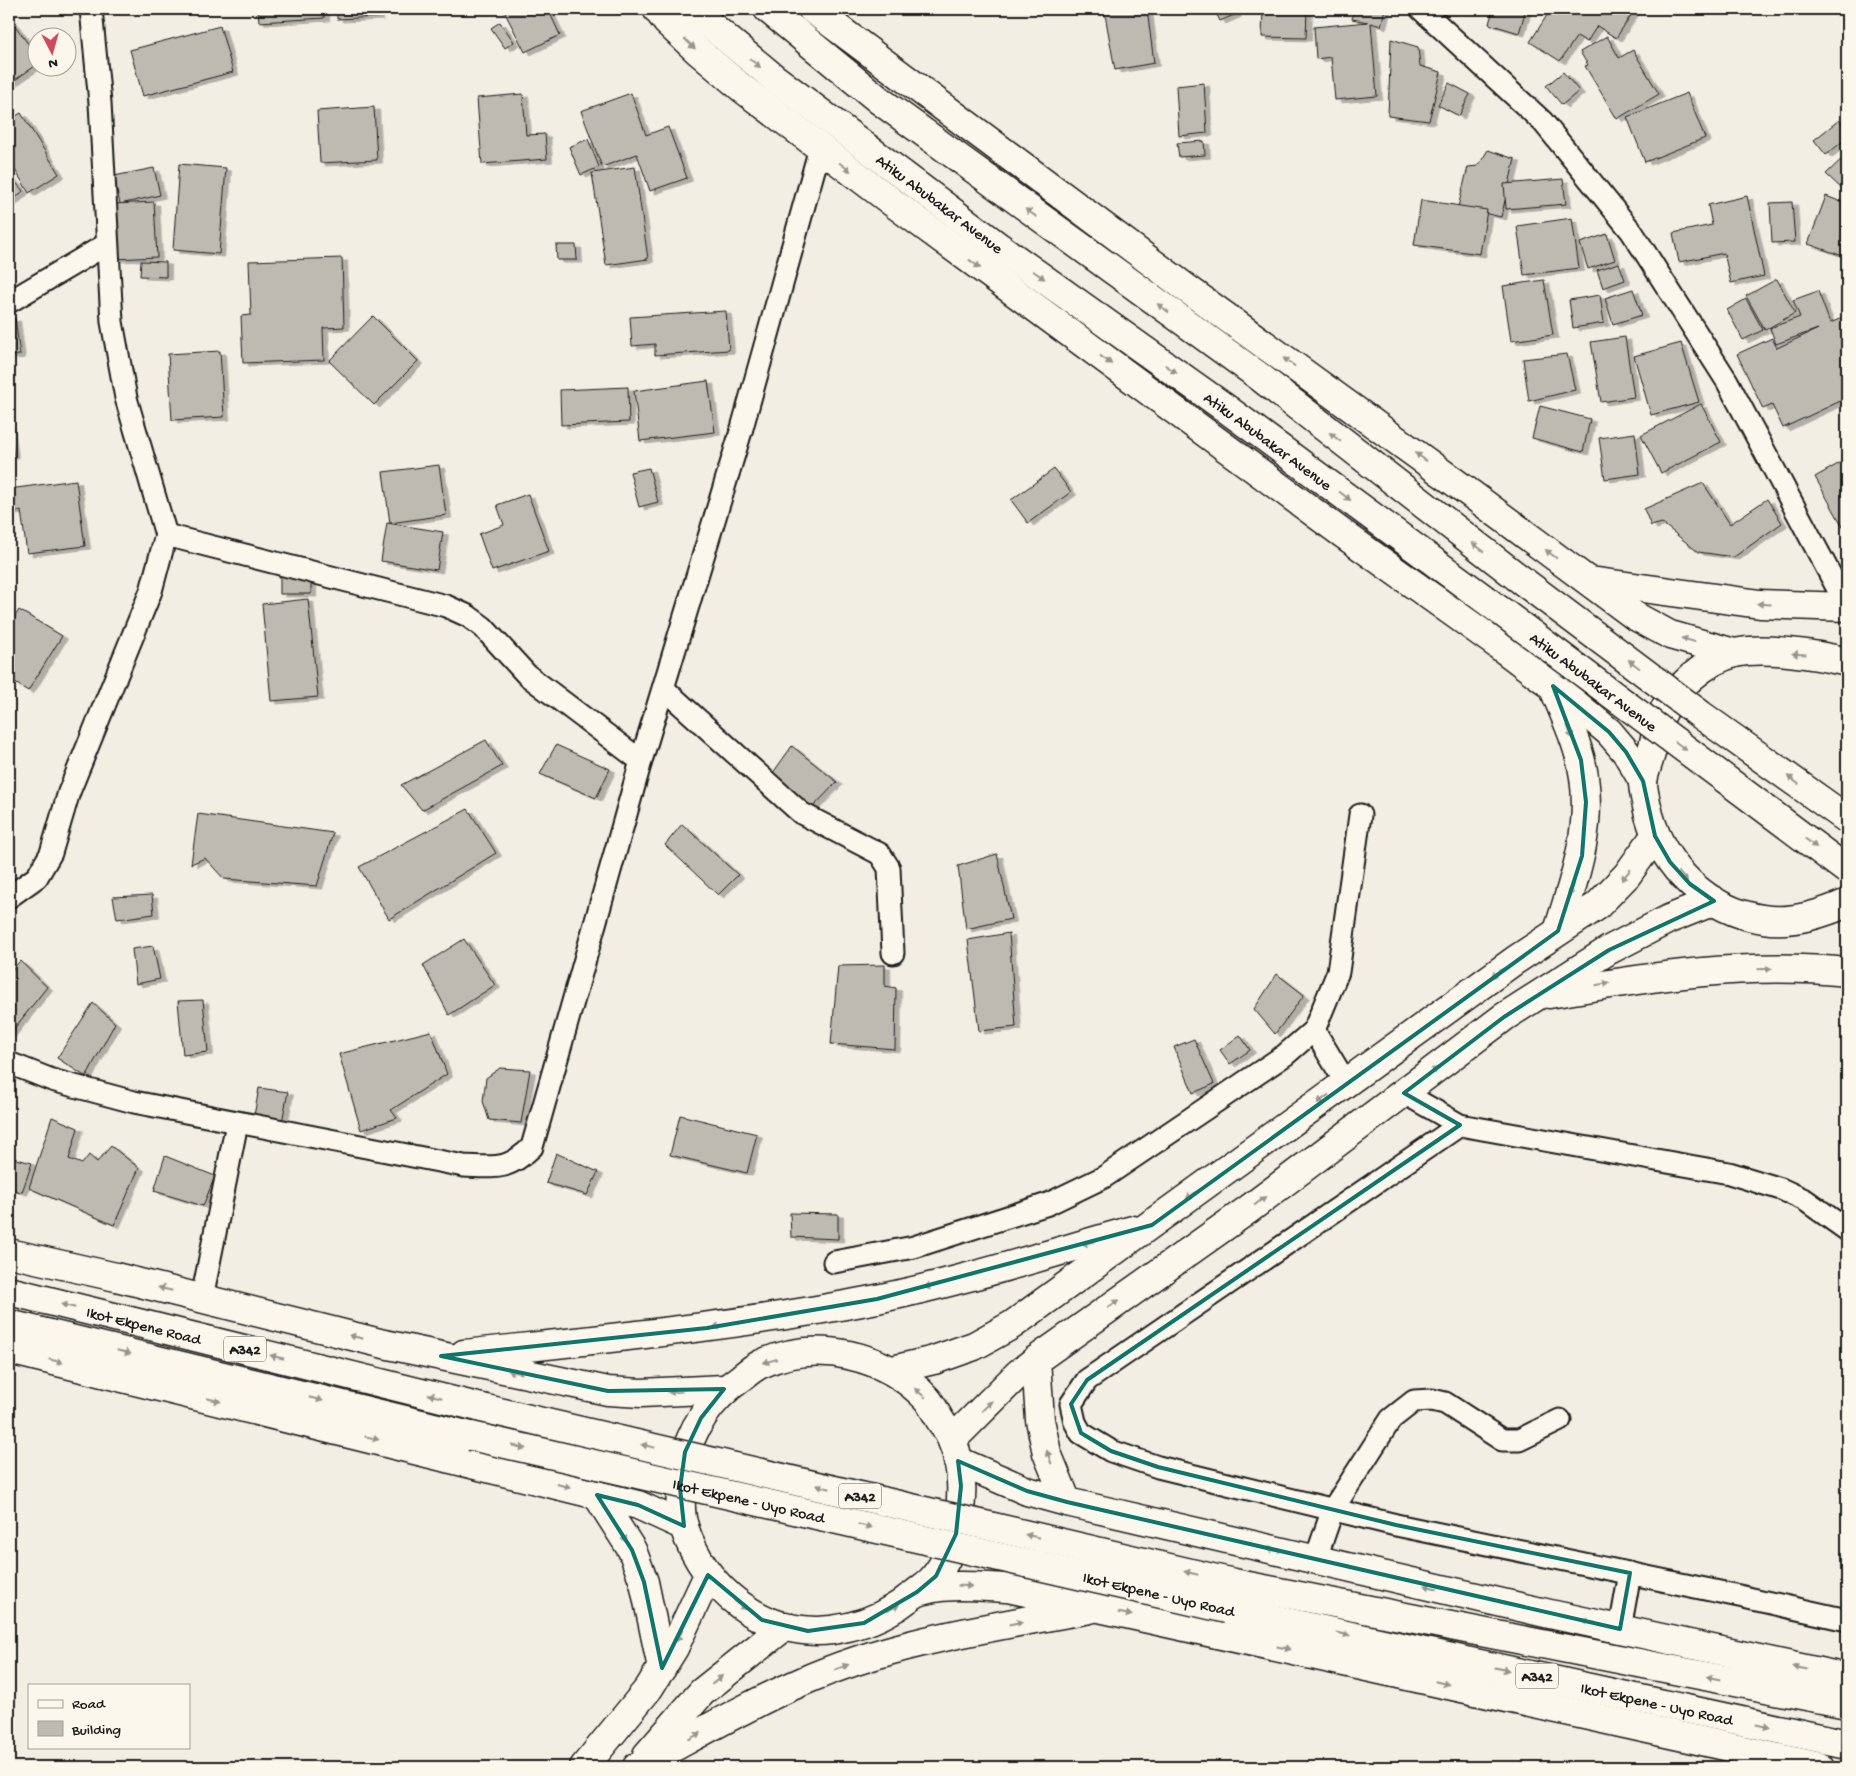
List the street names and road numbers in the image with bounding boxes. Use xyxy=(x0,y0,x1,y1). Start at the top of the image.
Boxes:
street label: Atiku Abubakar Avenue xyxy=(871,152,1006,260)
street label: Atiku Abubakar Avenue xyxy=(1199,390,1335,497)
street label: Atiku Abubakar Avenue xyxy=(1525,630,1660,738)
street label: Ikot Ekpene Road xyxy=(84,1304,204,1351)
road number: A342 xyxy=(224,1336,266,1362)
street label: Ikot Ekpene - Uyo Road xyxy=(670,1476,828,1530)
road number: A342 xyxy=(839,1484,881,1508)
street label: Ikot Ekpene - Uyo Road xyxy=(1080,1570,1238,1624)
road number: A342 xyxy=(1516,1664,1558,1688)
street label: Ikot Ekpene - Uyo Road xyxy=(1578,1680,1736,1732)

